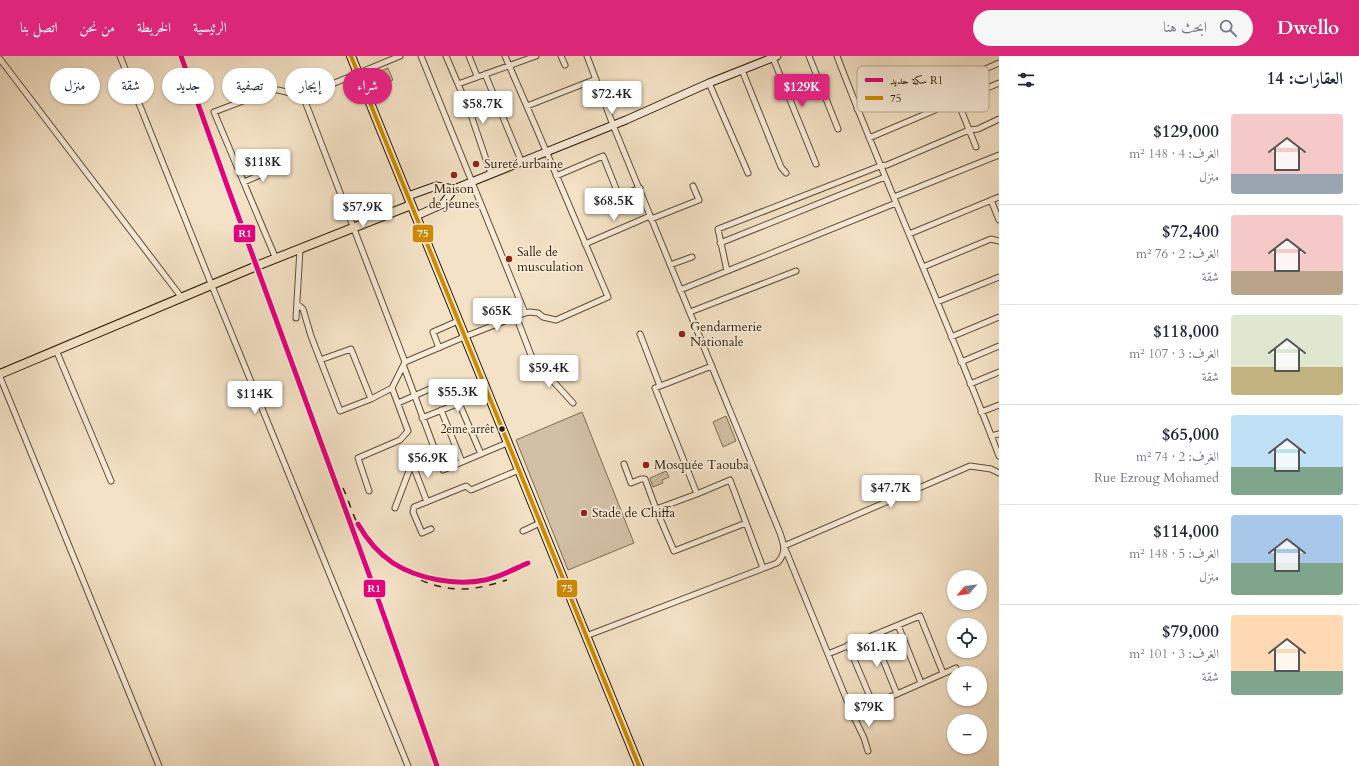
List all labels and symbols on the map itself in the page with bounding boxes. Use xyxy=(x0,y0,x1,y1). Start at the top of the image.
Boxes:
legend xyxy=(857,66,989,112)
text: سكة حديد R1 xyxy=(890,73,943,88)
pin: $129K xyxy=(774,74,830,108)
pin: $72.4K xyxy=(579,81,645,115)
pin: $58.7K xyxy=(450,91,516,125)
text: 75 xyxy=(890,91,901,106)
pin: $118K xyxy=(235,149,291,183)
place label: Sureté urbaine xyxy=(484,155,563,173)
marker: Sureté urbaine xyxy=(471,159,481,169)
marker: Maison de jeunes xyxy=(449,170,459,180)
place label: Maison de jeunes xyxy=(429,180,479,213)
pin: $68.5K xyxy=(581,188,647,222)
pin: $57.9K xyxy=(330,194,396,228)
line badge: R1 xyxy=(233,224,256,243)
line badge: 75 xyxy=(412,224,434,243)
text: R1 xyxy=(238,226,252,241)
text: 75 xyxy=(417,226,429,241)
place label: Salle de musculation xyxy=(517,243,584,276)
marker: Salle de musculation xyxy=(504,254,514,264)
pin: $65K xyxy=(473,298,521,332)
place label: Gendarmerie Nationale xyxy=(690,318,762,351)
marker: Gendarmerie Nationale xyxy=(677,329,687,339)
pin: $59.4K xyxy=(516,355,582,389)
pin: $55.3K xyxy=(425,379,491,413)
pin: $114K xyxy=(227,381,283,415)
place label: 2eme arrêt xyxy=(440,421,494,437)
marker: 2eme arrêt xyxy=(497,424,507,434)
pin: $56.9K xyxy=(395,445,461,479)
place label: Mosquée Taouba xyxy=(654,456,749,474)
marker: Mosquée Taouba xyxy=(641,460,651,470)
pin: $47.7K xyxy=(858,475,924,509)
place label: Stade de Chiffa xyxy=(592,504,675,522)
marker: Stade de Chiffa xyxy=(579,508,589,518)
north arrow xyxy=(947,570,987,610)
line badge: R1 xyxy=(363,579,386,598)
line badge: 75 xyxy=(556,579,578,598)
text: R1 xyxy=(367,581,381,596)
text: 75 xyxy=(561,581,573,596)
pin: $61.1K xyxy=(844,634,910,668)
pin: $79K xyxy=(845,694,893,728)

